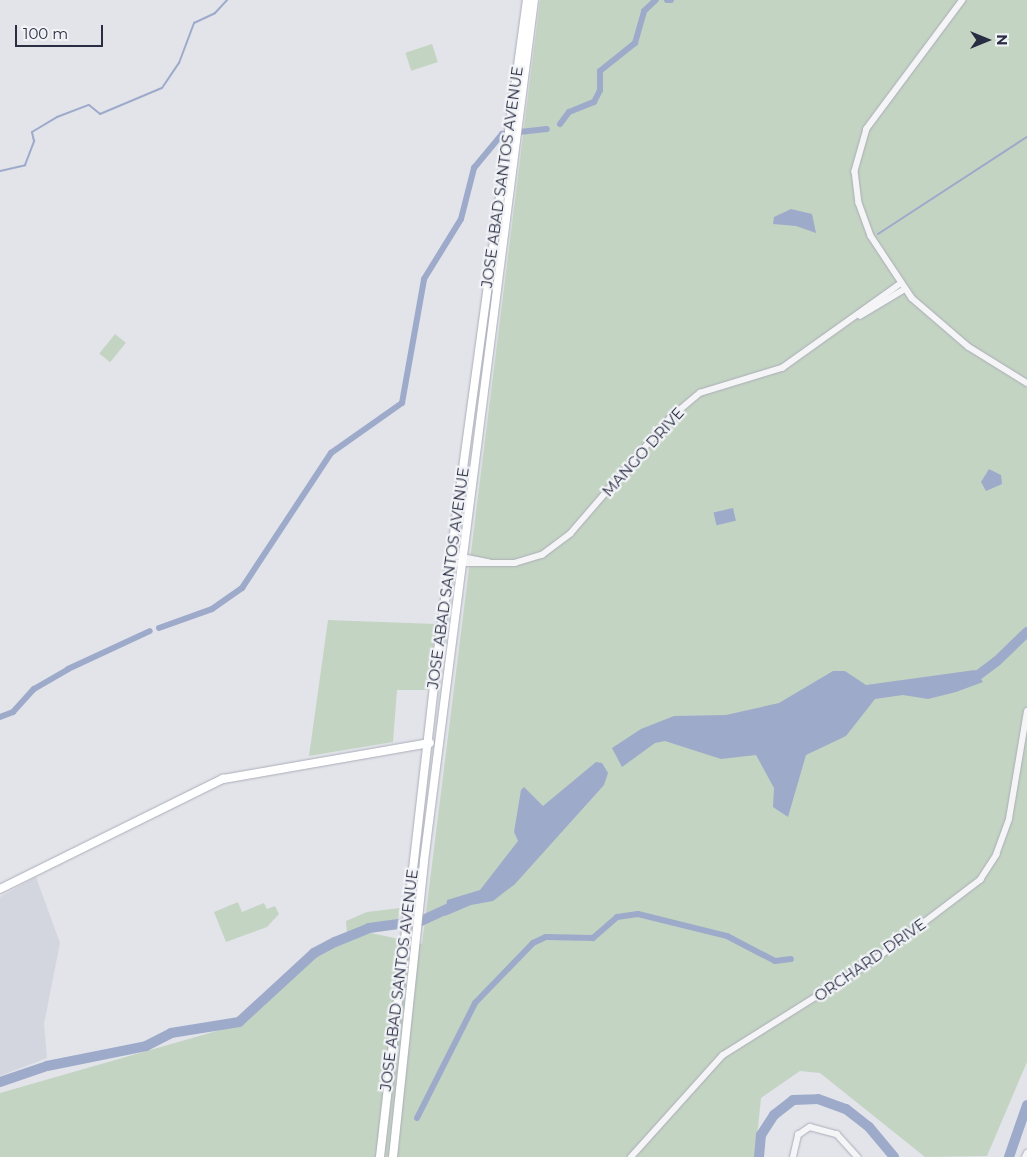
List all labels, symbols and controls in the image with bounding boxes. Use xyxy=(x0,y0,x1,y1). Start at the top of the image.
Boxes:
scale bar xyxy=(18,15,105,47)
north arrow xyxy=(962,15,1012,65)
text: 100 m xyxy=(23,24,68,43)
text: N xyxy=(993,34,1011,46)
street label: JOSE ABAD SANTOS AVENUE xyxy=(478,65,526,289)
street label: MANGO DRIVE xyxy=(598,404,688,500)
street label: JOSE ABAD SANTOS AVENUE xyxy=(424,466,472,690)
street label: JOSE ABAD SANTOS AVENUE xyxy=(376,868,422,1092)
street label: ORCHARD DRIVE xyxy=(811,915,929,1005)

